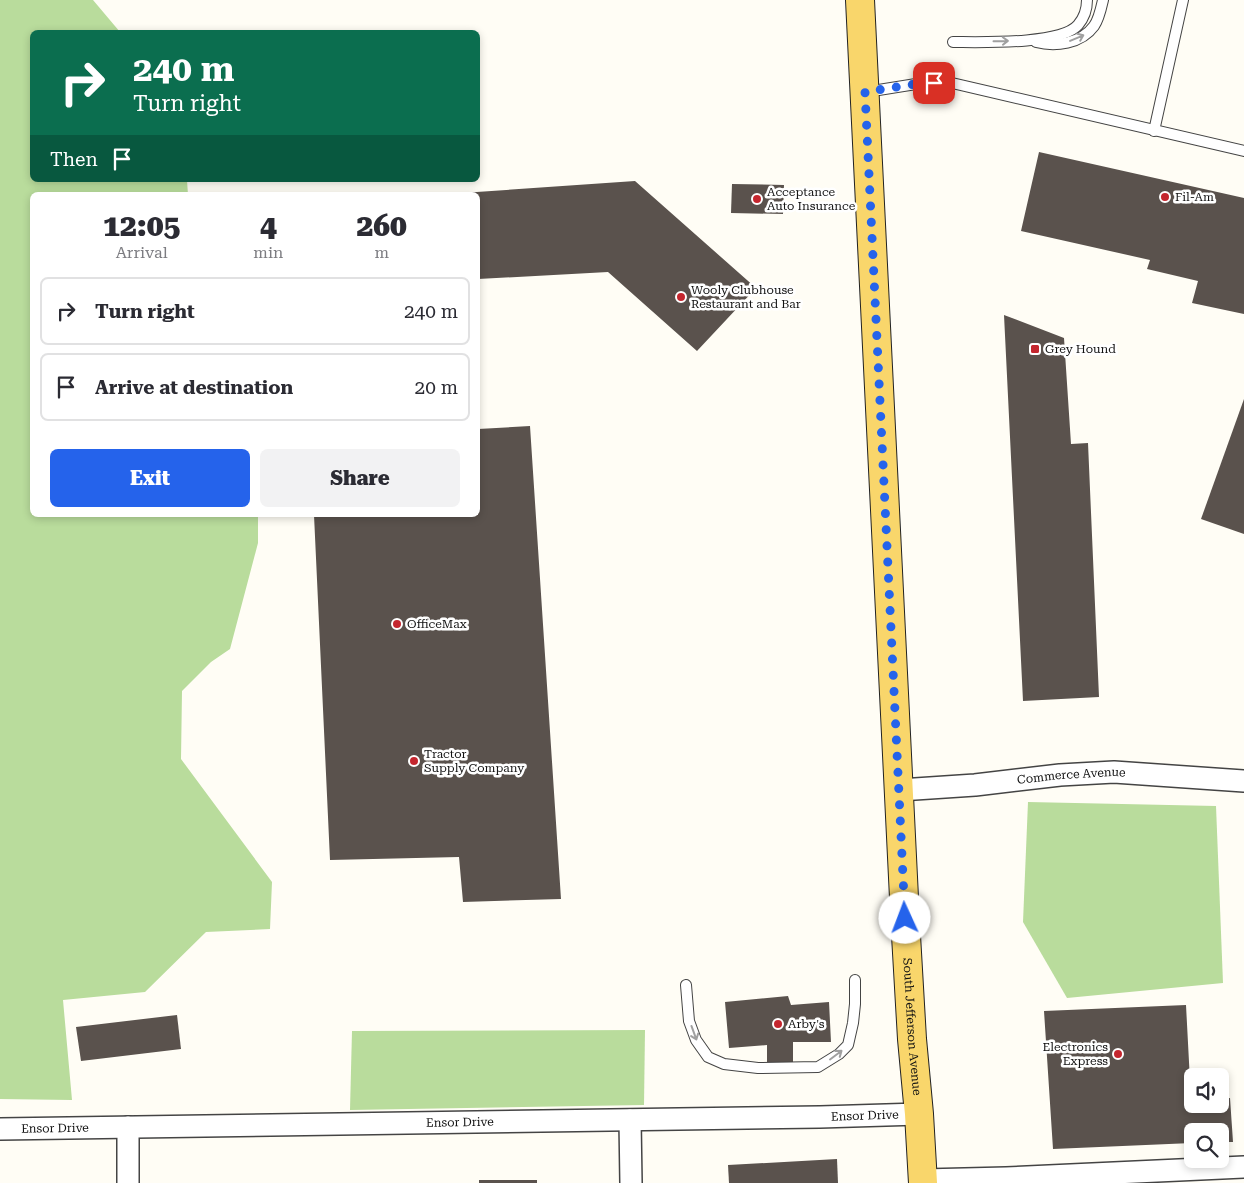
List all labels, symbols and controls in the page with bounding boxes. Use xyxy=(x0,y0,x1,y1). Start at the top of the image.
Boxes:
one-way arrow xyxy=(1069,33,1084,43)
one-way arrow xyxy=(993,37,1009,46)
text: 240 m xyxy=(133,49,234,90)
icon: right xyxy=(50,50,115,115)
pin xyxy=(913,62,955,104)
icon: arrive xyxy=(920,69,948,97)
text: Turn right xyxy=(133,91,241,116)
icon: arrive xyxy=(108,145,136,173)
text: Then xyxy=(50,148,98,171)
place label: Acceptance Auto Insurance xyxy=(767,185,856,213)
place label: Fil-Am xyxy=(1175,190,1214,204)
marker: Fil-Am xyxy=(1159,191,1171,203)
marker: Acceptance Auto Insurance xyxy=(751,193,763,205)
text: 12:05 xyxy=(103,208,180,243)
text: 4 xyxy=(260,208,277,243)
text: 260 xyxy=(356,208,407,243)
text: Arrival xyxy=(116,243,168,262)
text: min xyxy=(253,243,283,262)
text: m xyxy=(374,243,389,262)
place label: Wooly Clubhouse Restaurant and Bar xyxy=(691,283,801,311)
marker: Wooly Clubhouse Restaurant and Bar xyxy=(675,291,687,303)
icon: right xyxy=(52,297,80,325)
text: Turn right xyxy=(95,300,195,323)
text: 240 m xyxy=(404,300,458,323)
place label: Grey Hound xyxy=(1045,342,1116,356)
marker: Grey Hound xyxy=(1029,343,1041,355)
icon: arrive xyxy=(52,373,80,401)
text: Arrive at destination xyxy=(95,376,293,399)
text: 20 m xyxy=(415,376,458,399)
button: Exit xyxy=(50,449,250,507)
button: Share xyxy=(260,449,460,507)
place label: OfficeMax xyxy=(407,617,467,631)
marker: OfficeMax xyxy=(391,618,403,630)
place label: Tractor Supply Company xyxy=(424,747,525,775)
marker: Tractor Supply Company xyxy=(408,755,420,767)
street label: Commerce Avenue xyxy=(1016,765,1126,787)
position arrow xyxy=(878,891,930,943)
street label: South Jefferson Avenue xyxy=(900,957,924,1097)
place label: Arby's xyxy=(788,1017,825,1031)
marker: Arby's xyxy=(772,1018,784,1030)
one-way arrow xyxy=(690,1025,699,1040)
place label: Electronics Express xyxy=(1043,1040,1108,1068)
marker: Electronics Express xyxy=(1112,1048,1124,1060)
one-way arrow xyxy=(829,1050,843,1060)
map controls xyxy=(1184,1068,1229,1168)
button: sound xyxy=(1184,1068,1229,1113)
street label: Ensor Drive xyxy=(831,1108,899,1124)
street label: Ensor Drive xyxy=(426,1115,494,1130)
street label: Ensor Drive xyxy=(21,1121,89,1136)
button: search xyxy=(1184,1123,1229,1168)

